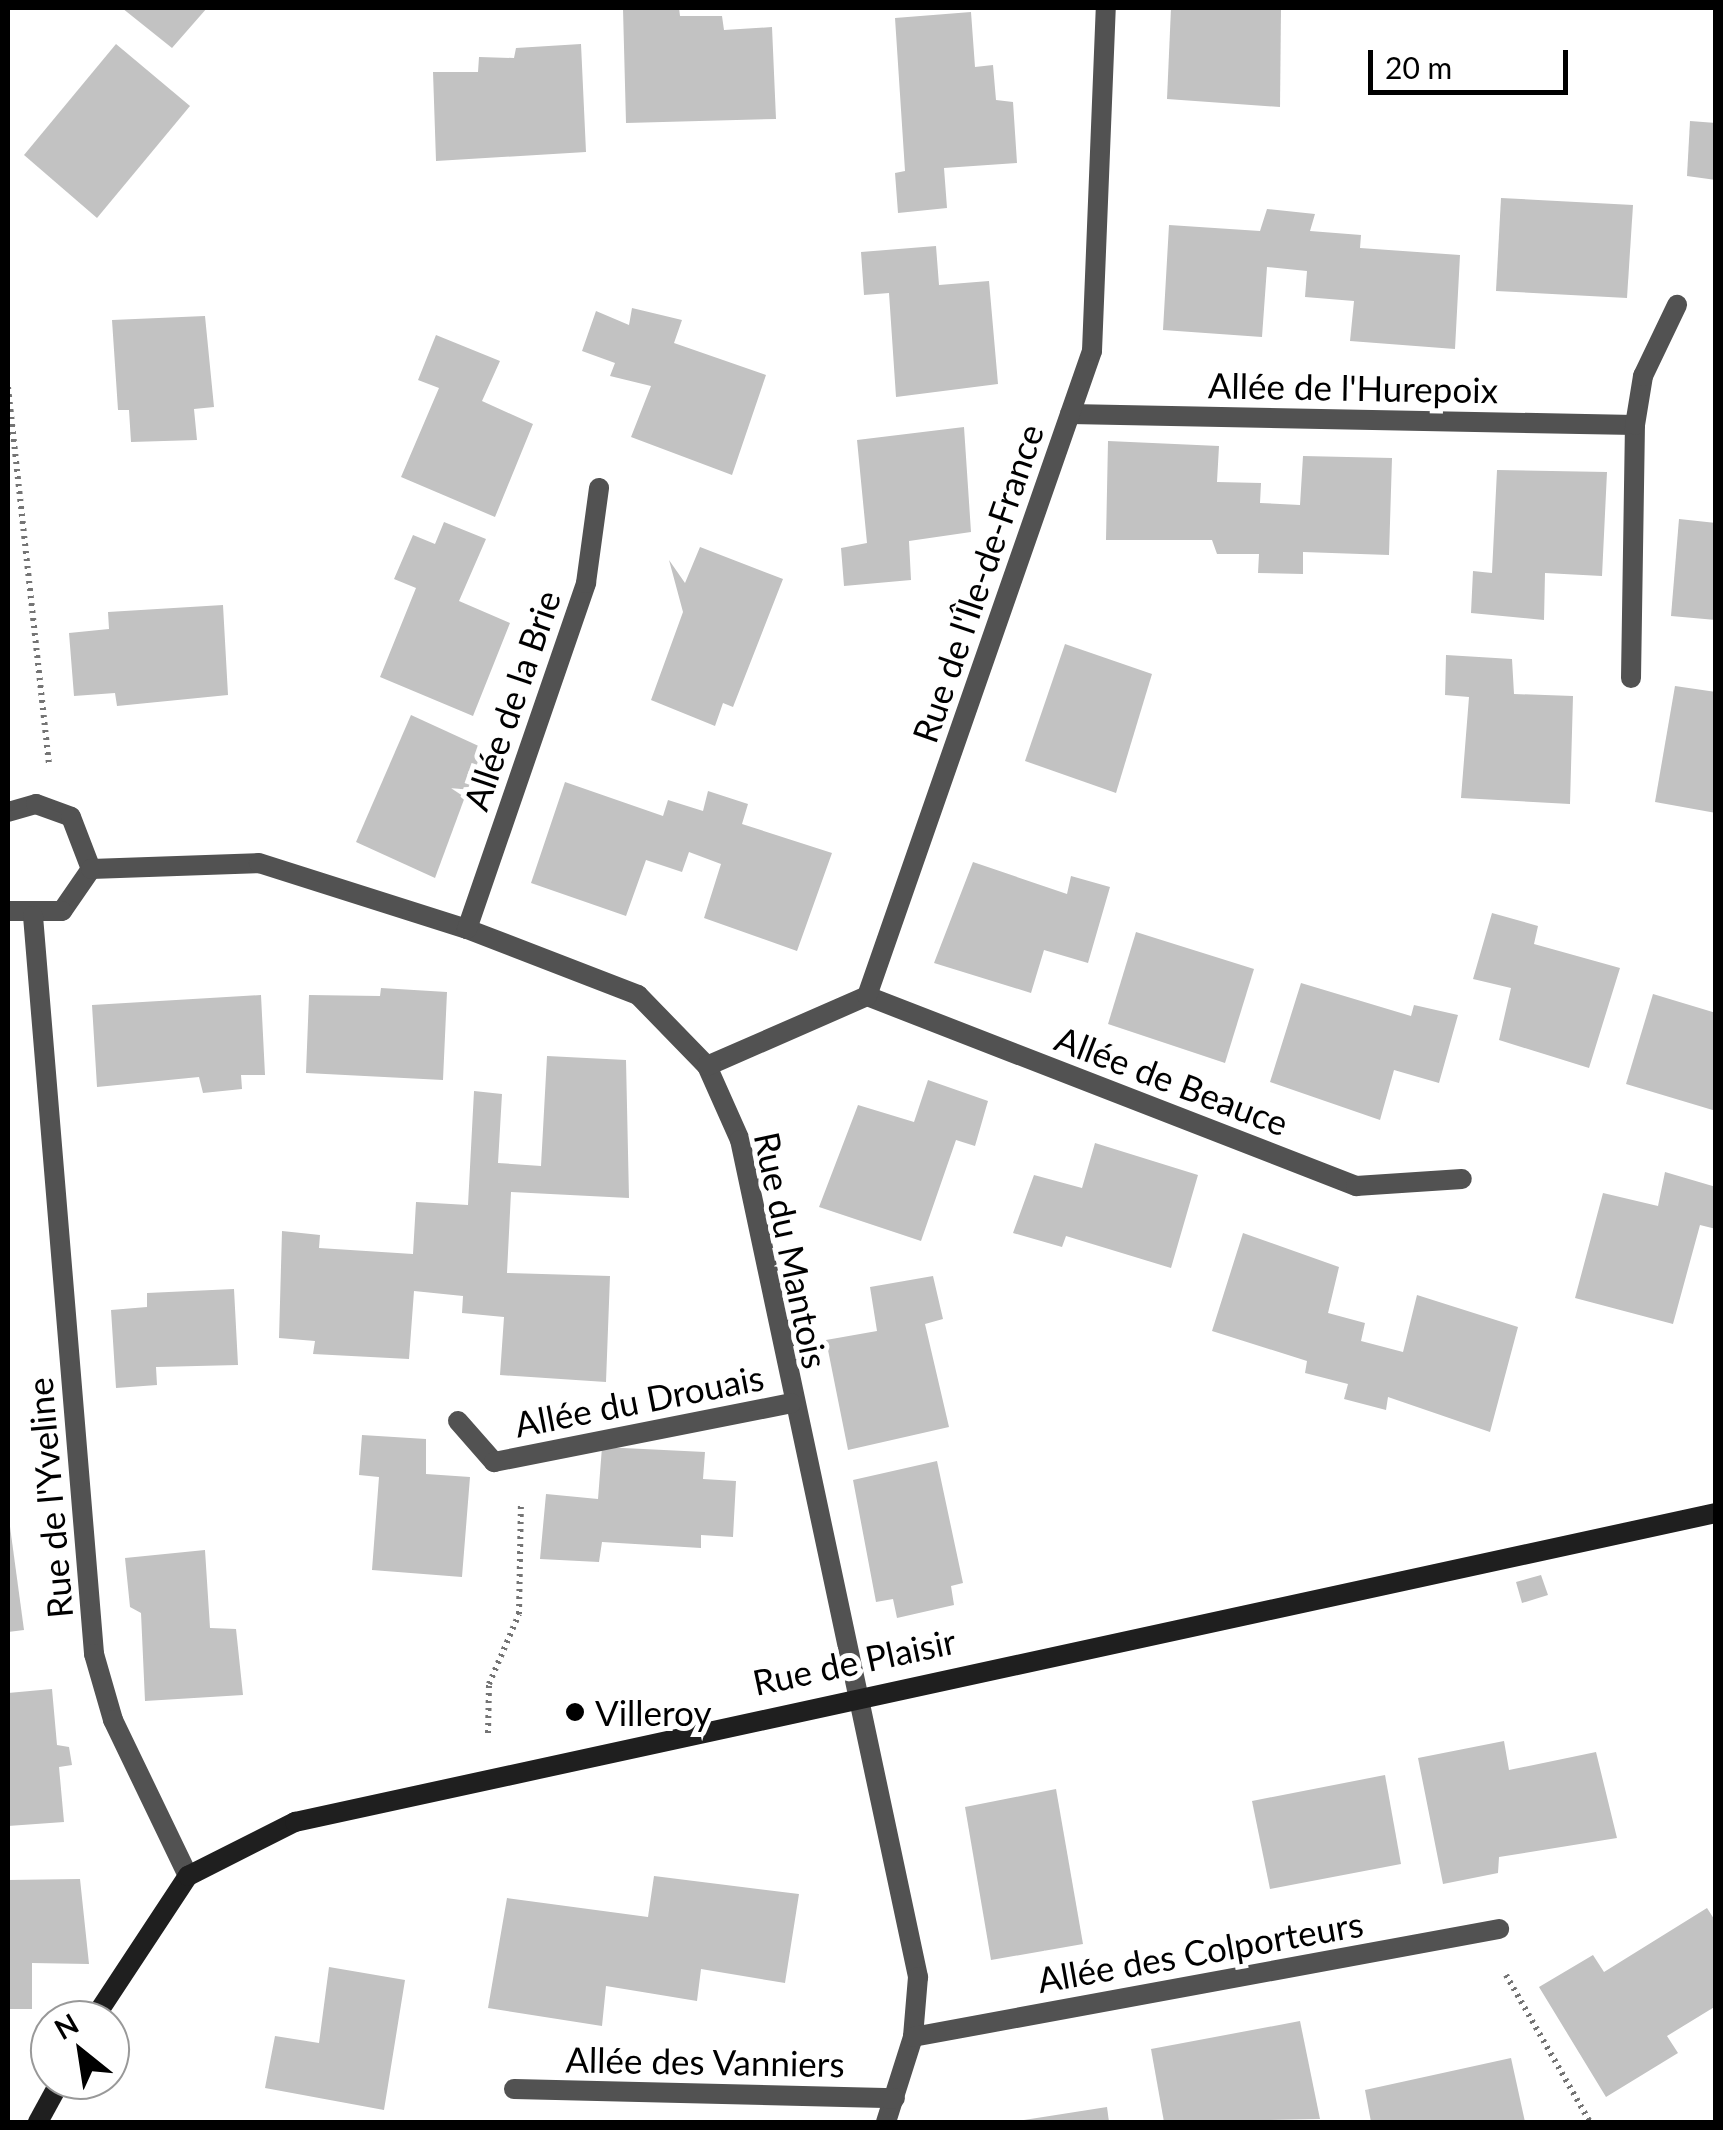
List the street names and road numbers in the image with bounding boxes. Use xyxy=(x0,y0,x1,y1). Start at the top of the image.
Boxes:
street label: Allée de l'Hurepoix xyxy=(1208,363,1498,411)
street label: Rue de l'Île-de-France xyxy=(903,418,1051,748)
street label: Allée de la Brie xyxy=(454,585,568,815)
street label: Allée de Beauce xyxy=(1050,1016,1294,1144)
street label: Rue du Mantois xyxy=(746,1128,838,1372)
street label: Allée du Drouais xyxy=(511,1355,767,1445)
street label: Rue de l'Yveline xyxy=(18,1376,80,1620)
street label: Rue de Plaisir xyxy=(749,1619,959,1703)
street label: Allée des Colporteurs xyxy=(1034,1902,1366,2000)
street label: Allée des Vanniers xyxy=(564,2038,846,2084)

